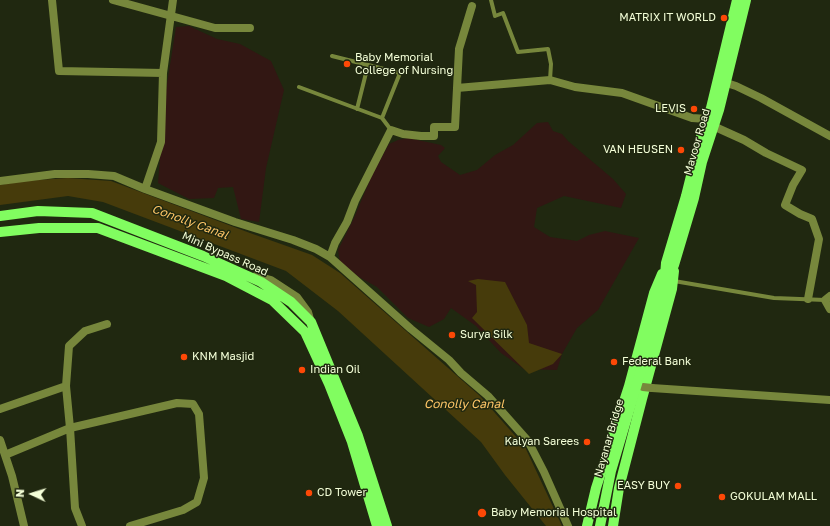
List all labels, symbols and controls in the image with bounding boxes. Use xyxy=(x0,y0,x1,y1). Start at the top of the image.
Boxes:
place label: MATRIX IT WORLD xyxy=(619,11,716,25)
marker: MATRIX IT WORLD xyxy=(719,13,729,23)
place label: Baby Memorial College of Nursing xyxy=(355,51,453,77)
marker: Baby Memorial College of Nursing xyxy=(342,59,352,69)
place label: LEVIS xyxy=(655,102,686,116)
marker: LEVIS xyxy=(689,104,699,114)
street label: Mavoor Road xyxy=(681,107,713,177)
place label: VAN HEUSEN xyxy=(603,143,673,157)
marker: VAN HEUSEN xyxy=(676,145,686,155)
water label: Conolly Canal xyxy=(150,202,230,242)
street label: Mini Bypass Road xyxy=(180,229,270,279)
place label: Surya Silk xyxy=(460,328,513,342)
marker: Surya Silk xyxy=(447,330,457,340)
place label: KNM Masjid xyxy=(192,350,254,364)
marker: KNM Masjid xyxy=(179,352,189,362)
place label: Federal Bank xyxy=(622,355,691,369)
marker: Federal Bank xyxy=(609,357,619,367)
place label: Indian Oil xyxy=(310,363,360,377)
marker: Indian Oil xyxy=(297,365,307,375)
water label: Conolly Canal xyxy=(424,397,504,411)
street label: Nayanar Bridge xyxy=(592,397,626,479)
place label: Kalyan Sarees xyxy=(504,435,579,449)
marker: Kalyan Sarees xyxy=(582,437,592,447)
north arrow xyxy=(12,474,52,514)
place label: EASY BUY xyxy=(617,479,670,493)
marker: EASY BUY xyxy=(673,481,683,491)
place label: CD Tower xyxy=(317,486,367,500)
text: N xyxy=(13,488,26,498)
marker: CD Tower xyxy=(304,488,314,498)
place label: GOKULAM MALL xyxy=(730,490,817,504)
marker: GOKULAM MALL xyxy=(717,492,727,502)
place label: Baby Memorial Hospital xyxy=(491,506,617,520)
marker: Baby Memorial Hospital xyxy=(476,507,488,519)

